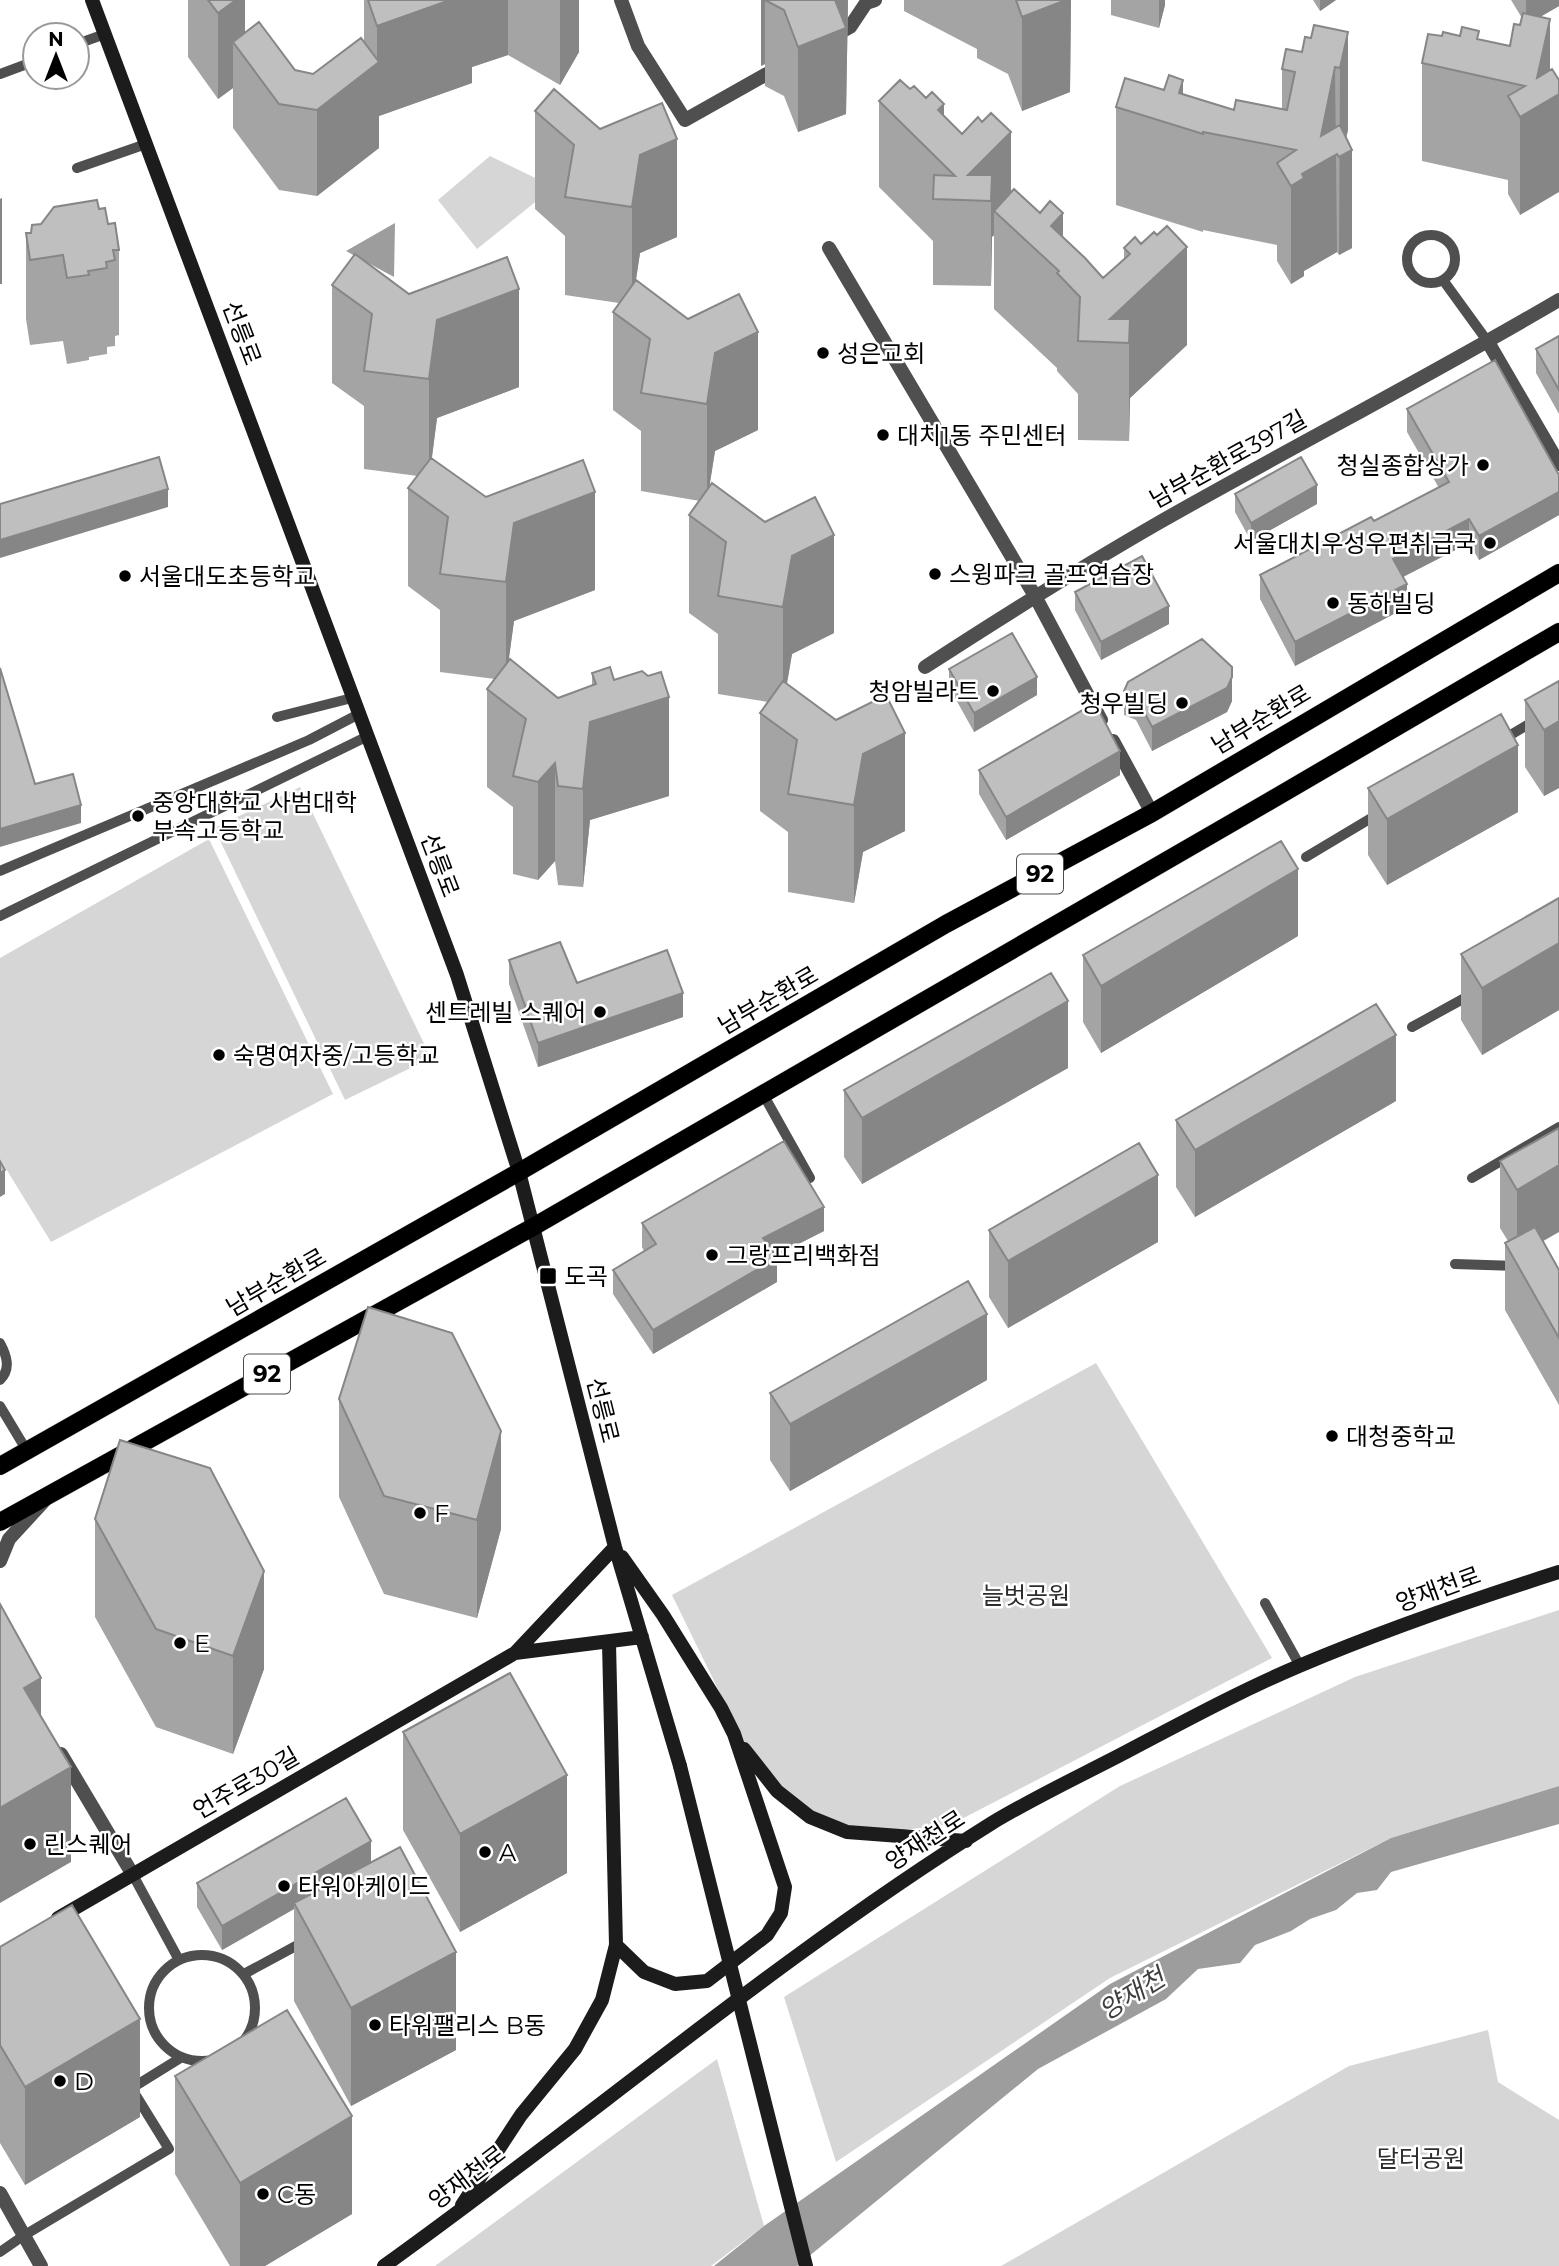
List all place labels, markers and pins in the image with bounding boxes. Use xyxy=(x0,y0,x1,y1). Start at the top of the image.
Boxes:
place label: 성은교회 xyxy=(837,339,925,368)
marker: 성은교회 xyxy=(815,345,831,361)
place label: 대치1동 주민센터 xyxy=(897,421,1067,450)
marker: 대치1동 주민센터 xyxy=(875,427,891,443)
place label: 청실종합상가 xyxy=(1337,451,1469,480)
marker: 청실종합상가 xyxy=(1475,457,1491,473)
place label: 서울대치우성우편취급국 xyxy=(1233,529,1476,558)
marker: 서울대치우성우편취급국 xyxy=(1482,535,1498,551)
place label: 스윙파크 골프연습장 xyxy=(949,560,1154,589)
place label: 서울대도초등학교 xyxy=(139,562,316,591)
marker: 스윙파크 골프연습장 xyxy=(927,566,943,582)
marker: 서울대도초등학교 xyxy=(117,568,133,584)
place label: 동하빌딩 xyxy=(1347,589,1435,618)
marker: 동하빌딩 xyxy=(1325,595,1341,611)
place label: 청암빌라트 xyxy=(869,677,979,706)
marker: 청암빌라트 xyxy=(985,683,1001,699)
place label: 청우빌딩 xyxy=(1080,689,1168,718)
marker: 청우빌딩 xyxy=(1174,695,1190,711)
place label: 중앙대학교 사범대학 부속고등학교 xyxy=(152,788,357,845)
marker: 중앙대학교 사범대학 부속고등학교 xyxy=(130,808,146,824)
place label: 센트레빌 스퀘어 xyxy=(425,998,586,1027)
marker: 센트레빌 스퀘어 xyxy=(592,1004,608,1020)
place label: 숙명여자중/고등학교 xyxy=(233,1041,440,1070)
marker: 숙명여자중/고등학교 xyxy=(211,1047,227,1063)
place label: 그랑프리백화점 xyxy=(726,1241,881,1270)
marker: 그랑프리백화점 xyxy=(704,1247,720,1263)
place label: 도곡 xyxy=(564,1262,608,1291)
marker: 도곡 xyxy=(538,1266,558,1286)
place label: 대청중학교 xyxy=(1346,1422,1456,1451)
marker: 대청중학교 xyxy=(1324,1428,1340,1444)
place label: F xyxy=(434,1499,449,1528)
marker: F xyxy=(412,1505,428,1521)
place label: E xyxy=(194,1629,210,1658)
marker: E xyxy=(172,1635,188,1651)
place label: 린스퀘어 xyxy=(44,1830,132,1859)
marker: 린스퀘어 xyxy=(22,1836,38,1852)
place label: A xyxy=(499,1838,517,1867)
marker: A xyxy=(477,1844,493,1860)
place label: 타워아케이드 xyxy=(298,1872,430,1901)
marker: 타워아케이드 xyxy=(276,1878,292,1894)
place label: 타워팰리스 B동 xyxy=(389,2011,546,2040)
marker: 타워팰리스 B동 xyxy=(367,2017,383,2033)
place label: D xyxy=(74,2067,94,2096)
marker: D xyxy=(52,2073,68,2089)
place label: C동 xyxy=(277,2180,316,2209)
marker: C동 xyxy=(255,2186,271,2202)

